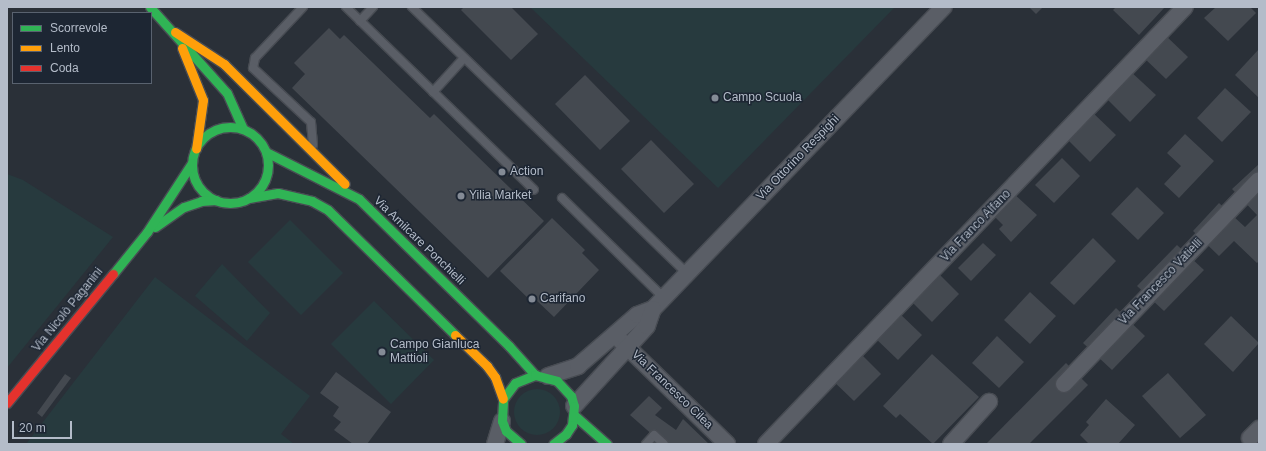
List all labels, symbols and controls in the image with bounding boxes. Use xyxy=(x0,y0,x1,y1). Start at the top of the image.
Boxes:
legend xyxy=(12,12,152,84)
text: Scorrevole xyxy=(50,21,107,35)
text: Lento xyxy=(50,41,80,55)
text: Coda xyxy=(50,61,79,75)
place label: Campo Scuola xyxy=(723,91,802,105)
marker: Campo Scuola xyxy=(710,93,720,103)
street label: Via Ottorino Respighi xyxy=(754,112,842,204)
place label: Action xyxy=(510,165,543,179)
marker: Action xyxy=(497,167,507,177)
street label: Via Franco Alfano xyxy=(938,187,1014,265)
place label: Yilia Market xyxy=(469,189,531,203)
marker: Yilia Market xyxy=(456,191,466,201)
street label: Via Amilcare Ponchielli xyxy=(370,194,468,288)
street label: Via Francesco Vatielli xyxy=(1116,236,1206,328)
street label: Via Nicolò Paganini xyxy=(30,265,106,355)
place label: Carifano xyxy=(540,292,585,306)
marker: Carifano xyxy=(527,294,537,304)
place label: Campo Gianluca Mattioli xyxy=(390,338,479,366)
marker: Campo Gianluca Mattioli xyxy=(377,347,387,357)
street label: Via Francesco Cilea xyxy=(628,348,716,432)
scale bar xyxy=(14,413,74,439)
text: 20 m xyxy=(19,421,46,435)

